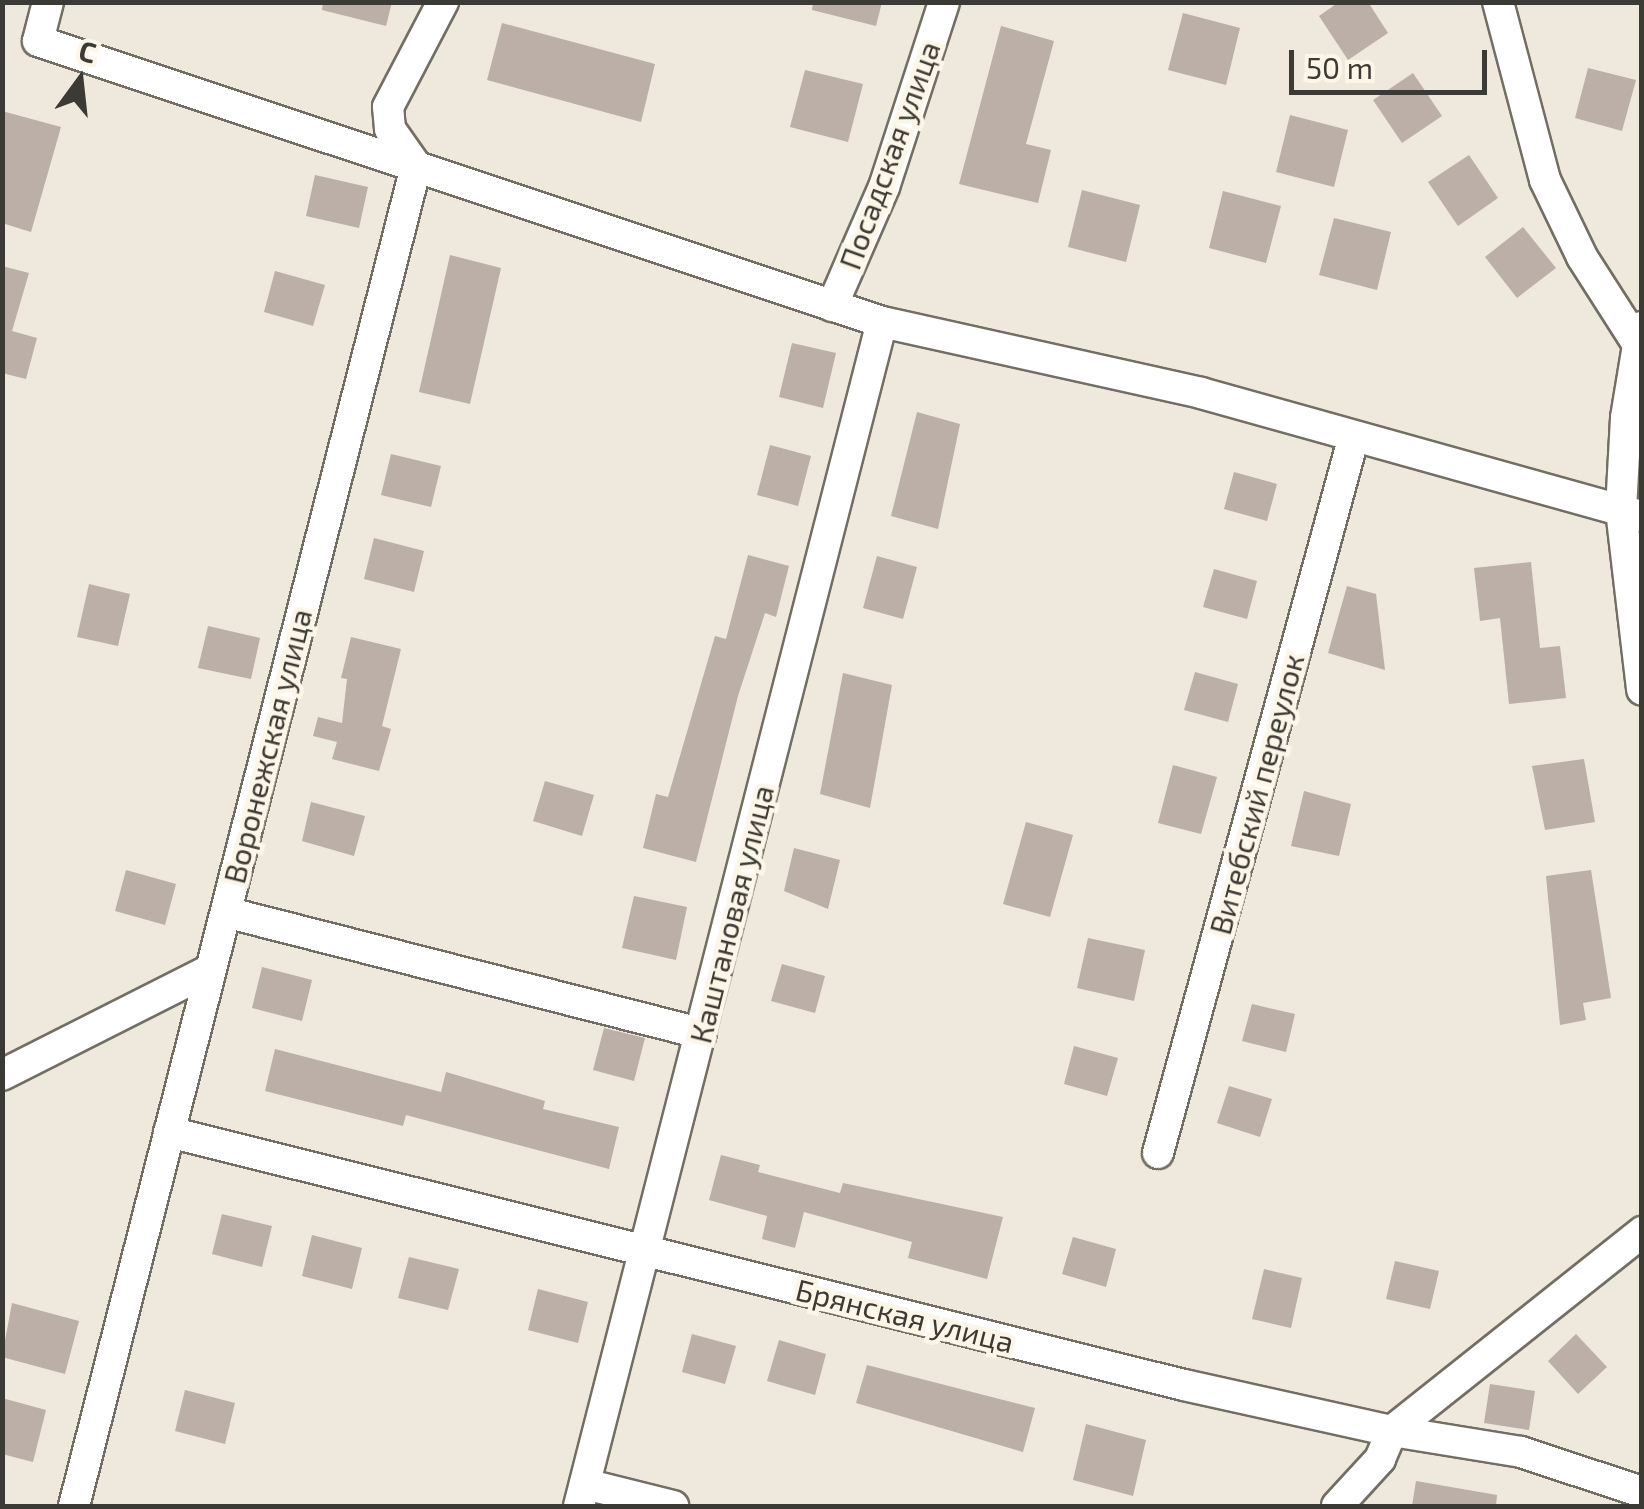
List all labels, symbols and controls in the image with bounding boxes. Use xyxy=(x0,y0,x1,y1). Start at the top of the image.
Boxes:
north arrow xyxy=(30,30,130,130)
scale bar xyxy=(1294,30,1492,92)
text: С xyxy=(75,32,100,70)
street label: Посадская улица xyxy=(831,36,947,274)
text: 50 m xyxy=(1306,49,1373,85)
street label: Воронежская улица xyxy=(215,605,319,887)
street label: Витебский переулок xyxy=(1201,650,1311,938)
street label: Каштановая улица xyxy=(682,781,780,1047)
street label: Брянская улица xyxy=(792,1271,1018,1359)

